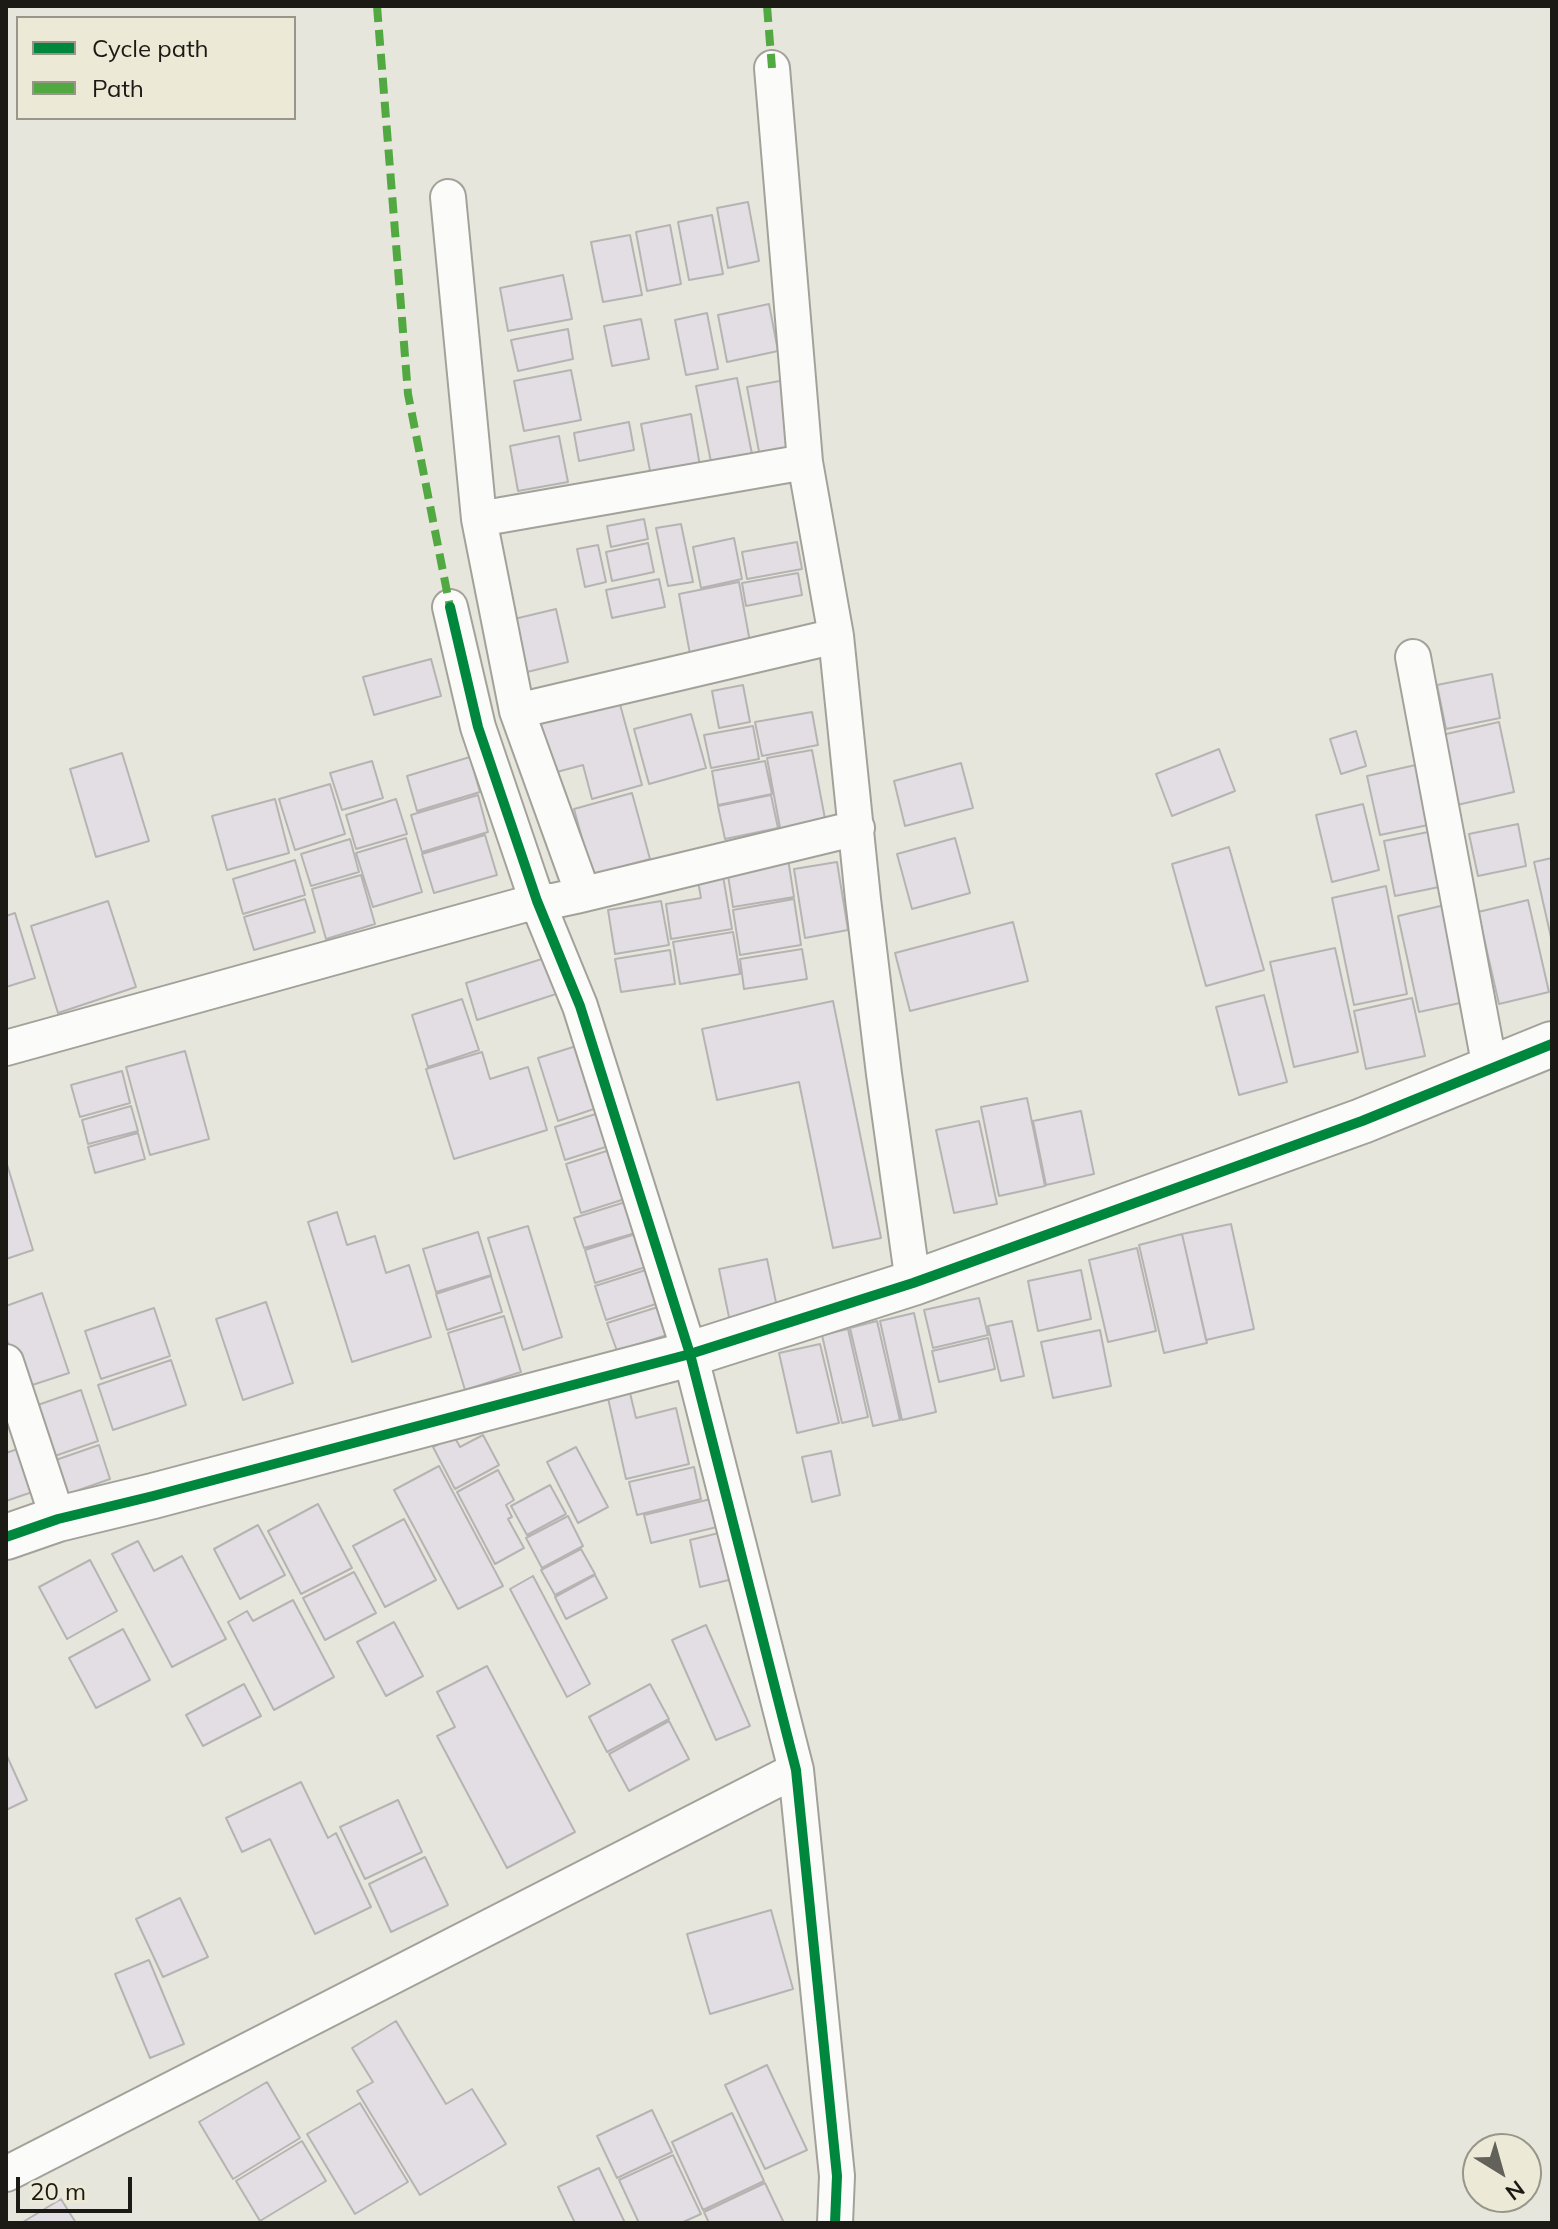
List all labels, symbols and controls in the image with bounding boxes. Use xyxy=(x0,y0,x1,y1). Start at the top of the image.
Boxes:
legend xyxy=(16,16,296,120)
text: Cycle path xyxy=(92,33,209,63)
text: Path xyxy=(92,73,144,103)
north arrow xyxy=(1462,2133,1542,2213)
scale bar xyxy=(20,2161,136,2211)
text: N xyxy=(1500,2174,1530,2207)
text: 20 m xyxy=(30,2176,86,2206)

